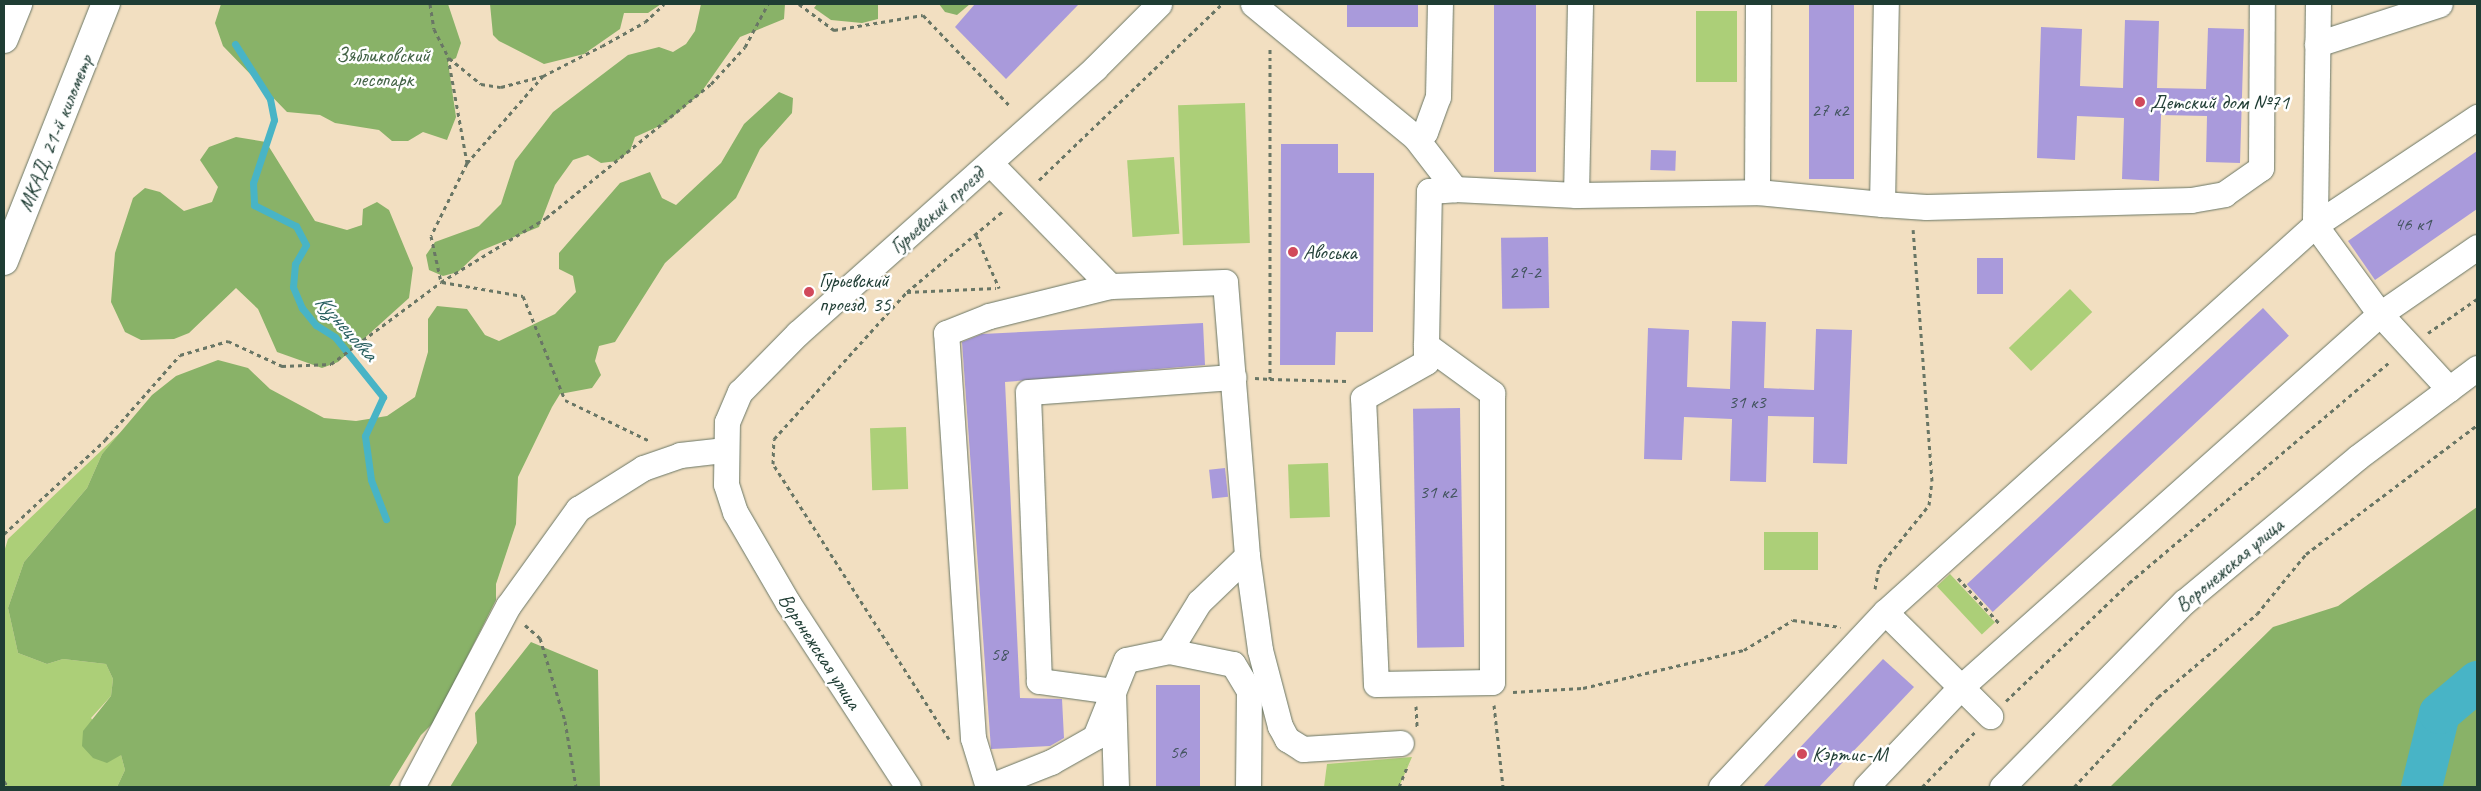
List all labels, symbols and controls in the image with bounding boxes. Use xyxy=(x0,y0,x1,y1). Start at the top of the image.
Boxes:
park label: Зябликовский лесопарк xyxy=(336,42,430,92)
street label: МКАД, 21-й километр xyxy=(12,51,98,215)
place label: Детский дом №71 xyxy=(2150,89,2289,115)
marker: Детский дом №71 xyxy=(2134,96,2146,108)
house number: 27 к2 xyxy=(1811,100,1849,122)
street label: Гурьевский проезд xyxy=(885,161,989,259)
house number: 46 к1 xyxy=(2394,214,2432,236)
place label: Авоська xyxy=(1303,239,1357,265)
marker: Авоська xyxy=(1287,246,1299,258)
house number: 29-2 xyxy=(1509,262,1541,284)
place label: Гурьевский проезд, 35 xyxy=(819,267,891,317)
marker: Гурьевский проезд, 35 xyxy=(803,286,815,298)
water label: Кузнецовка xyxy=(309,289,383,367)
house number: 31 к3 xyxy=(1728,392,1766,414)
house number: 31 к2 xyxy=(1419,482,1457,504)
street label: Воронежская улица xyxy=(2169,512,2289,618)
street label: Воронежская улица xyxy=(773,588,867,714)
house number: 58 xyxy=(990,644,1008,666)
place label: Кэртис-М xyxy=(1812,741,1887,767)
house number: 56 xyxy=(1169,742,1187,764)
marker: Кэртис-М xyxy=(1796,748,1808,760)

